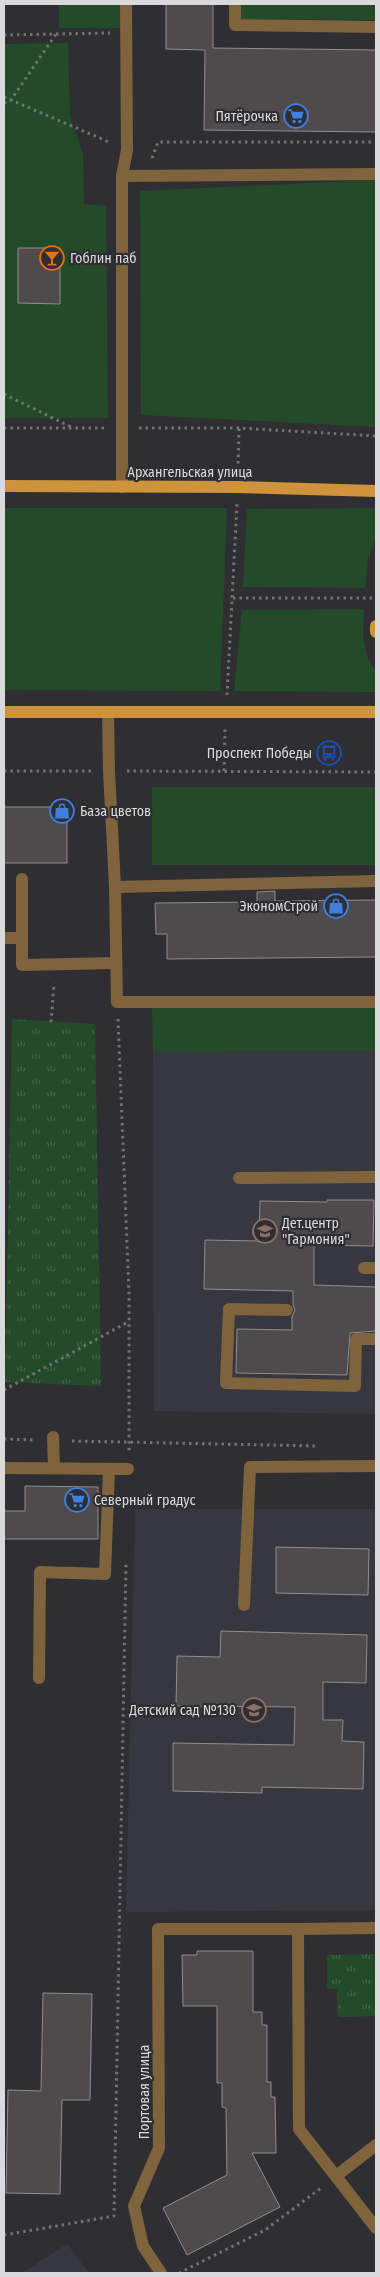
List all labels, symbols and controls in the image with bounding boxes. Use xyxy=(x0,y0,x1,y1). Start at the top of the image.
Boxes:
supermarket icon: Пятёрочка xyxy=(283,103,309,129)
place label: Пятёрочка xyxy=(215,108,278,125)
bar icon: Гоблин паб xyxy=(39,245,65,271)
place label: Гоблин паб xyxy=(70,250,137,267)
street label: Архангельская улица xyxy=(128,464,253,481)
bus stop icon: Проспект Победы xyxy=(316,740,342,766)
place label: Проспект Победы xyxy=(207,745,312,762)
shop icon: База цветов xyxy=(49,798,75,824)
place label: База цветов xyxy=(80,803,151,820)
shop icon: ЭкономСтрой xyxy=(323,893,349,919)
place label: ЭкономСтрой xyxy=(240,898,318,915)
place label: Дет.центр "Гармония" xyxy=(281,1215,350,1248)
school or university icon: Дет.центр "Гармония" xyxy=(252,1218,278,1244)
supermarket icon: Северный градус xyxy=(64,1487,90,1513)
place label: Северный градус xyxy=(94,1492,196,1509)
school or university icon: Детский сад №130 xyxy=(241,1697,267,1723)
place label: Детский сад №130 xyxy=(128,1702,236,1719)
street label: Портовая улица xyxy=(136,2045,153,2139)

